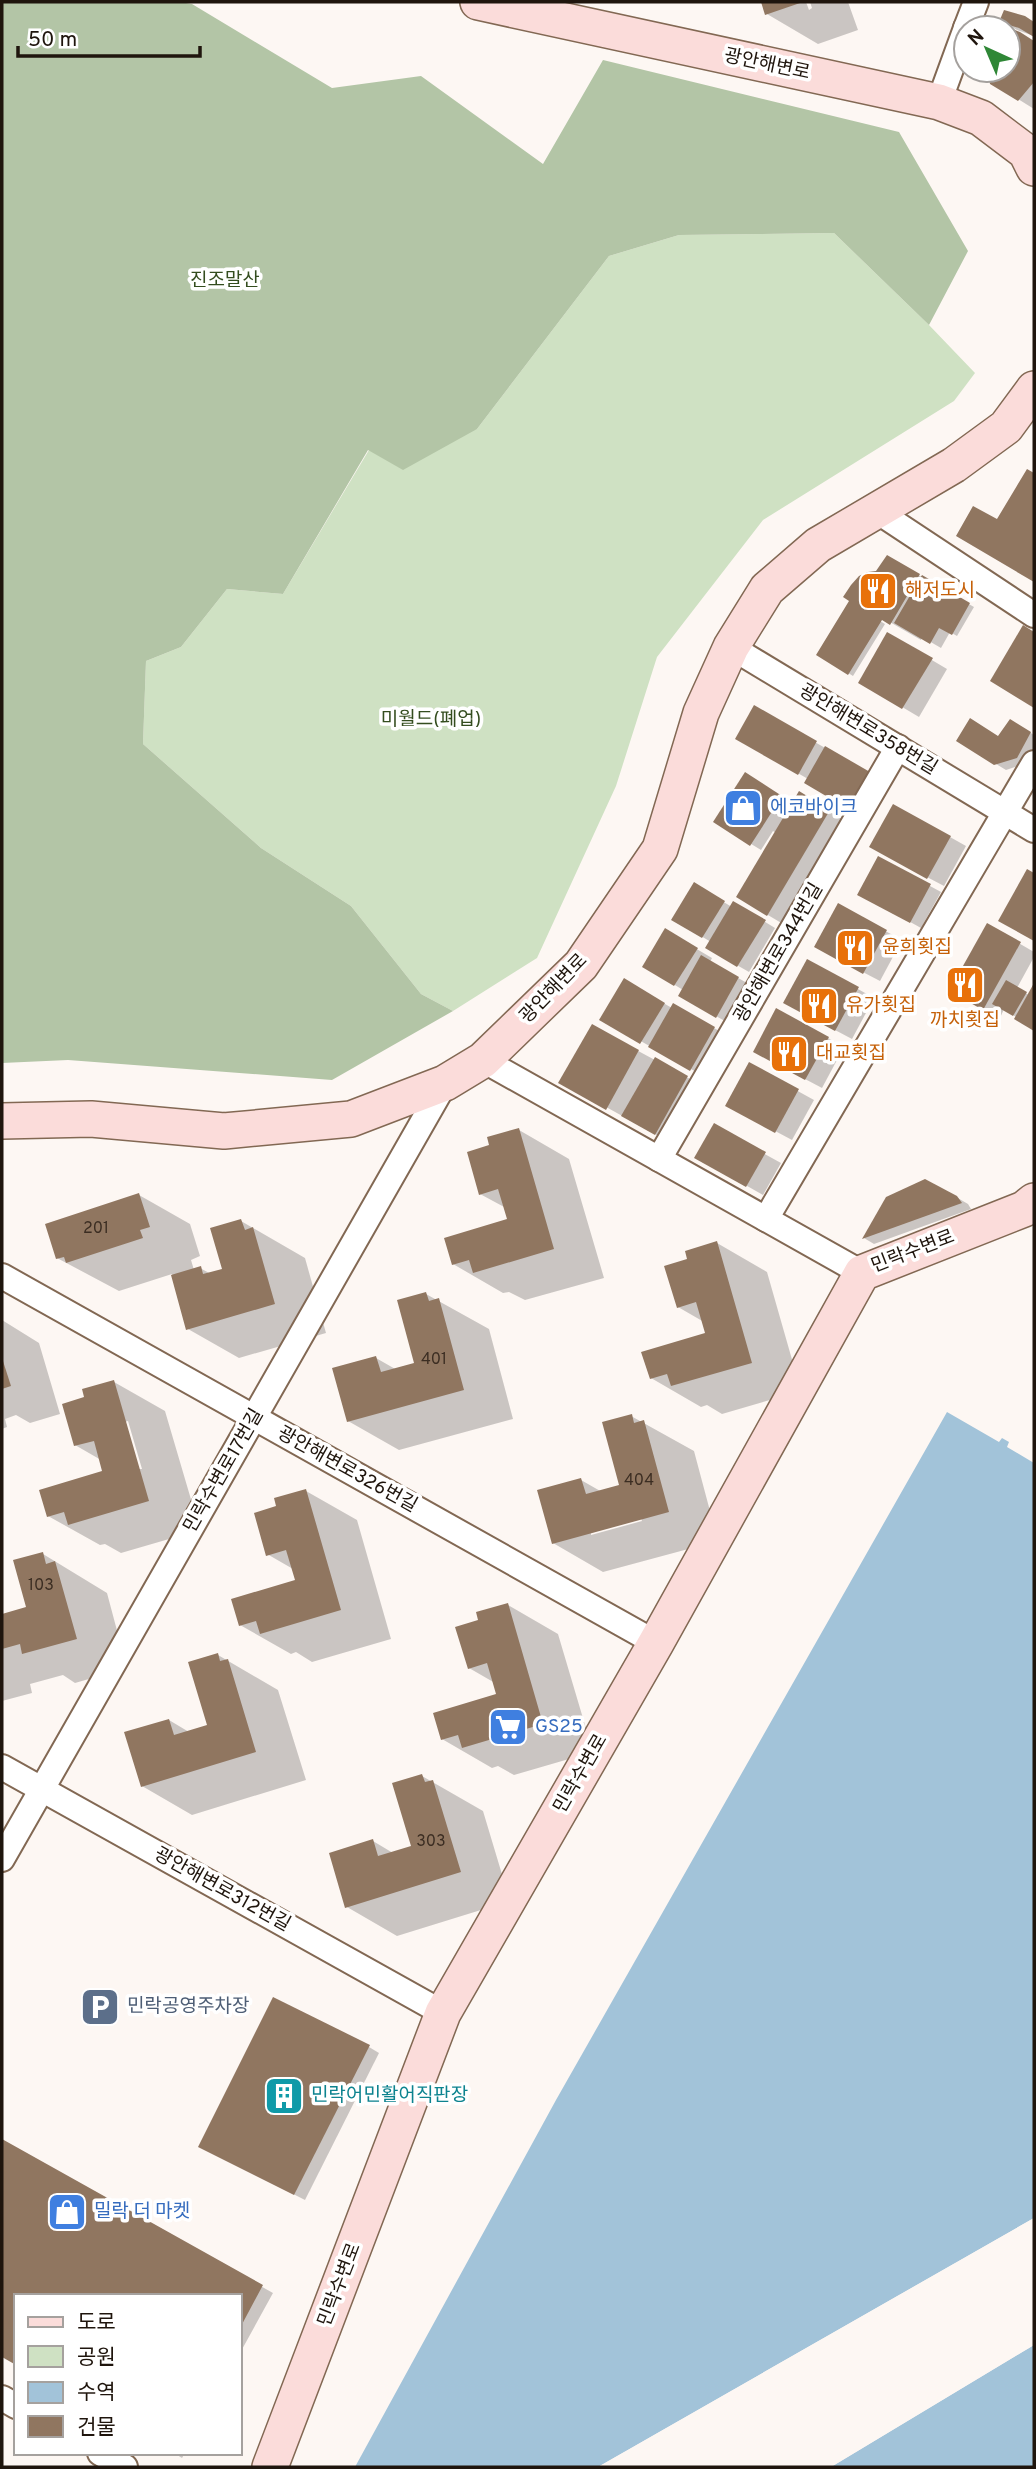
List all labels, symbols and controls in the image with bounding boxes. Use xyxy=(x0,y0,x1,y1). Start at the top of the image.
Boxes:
scale bar xyxy=(18,14,200,58)
north arrow xyxy=(952,14,1022,84)
text: N xyxy=(963,25,990,52)
text: 50 m xyxy=(28,27,77,54)
street label: 광안해변로 xyxy=(722,44,812,86)
park label: 진조말산 xyxy=(190,269,260,293)
restaurant icon: 해저도시 xyxy=(857,570,899,612)
place label: 해저도시 xyxy=(905,579,975,603)
street label: 광안해변로358번길 xyxy=(794,679,942,781)
park label: 미월드(폐업) xyxy=(381,708,481,732)
shop icon: 에코바이크 xyxy=(722,787,764,829)
place label: 에코바이크 xyxy=(770,796,857,820)
street label: 광안해변로344번길 xyxy=(729,879,829,1027)
restaurant icon: 윤희횟집 xyxy=(834,927,876,969)
place label: 윤희횟집 xyxy=(882,936,952,960)
street label: 광안해변로 xyxy=(515,949,593,1029)
restaurant icon: 까치횟집 xyxy=(944,964,986,1006)
restaurant icon: 유가횟집 xyxy=(798,985,840,1027)
place label: 유가횟집 xyxy=(846,994,916,1018)
place label: 까치횟집 xyxy=(930,1009,1000,1033)
restaurant icon: 대교횟집 xyxy=(768,1033,810,1075)
place label: 대교횟집 xyxy=(816,1042,886,1066)
house number: 201 xyxy=(83,1219,109,1239)
street label: 민락수변로 xyxy=(868,1225,958,1279)
house number: 401 xyxy=(421,1350,447,1370)
street label: 민락수변로17번길 xyxy=(179,1405,269,1537)
street label: 광안해변로326번길 xyxy=(273,1422,421,1518)
house number: 404 xyxy=(624,1471,654,1491)
house number: 103 xyxy=(28,1576,54,1596)
supermarket icon: GS25 xyxy=(487,1706,529,1748)
place label: GS25 xyxy=(535,1715,583,1739)
street label: 민락수변로 xyxy=(549,1730,613,1818)
house number: 303 xyxy=(416,1832,446,1852)
street label: 광안해변로312번길 xyxy=(149,1843,295,1937)
parking icon: 민락공영주차장 xyxy=(79,1986,121,2028)
place label: 민락공영주차장 xyxy=(127,1995,249,2019)
building icon: 민락어민활어직판장 xyxy=(263,2075,305,2117)
place label: 민락어민활어직판장 xyxy=(311,2084,468,2108)
shop icon: 밀락 더 마켓 xyxy=(46,2191,88,2233)
place label: 밀락 더 마켓 xyxy=(94,2200,190,2224)
street label: 민락수변로 xyxy=(313,2240,367,2330)
legend xyxy=(14,2294,242,2455)
text: 도로 xyxy=(77,2310,116,2337)
text: 공원 xyxy=(77,2345,116,2372)
text: 수역 xyxy=(77,2380,116,2407)
text: 건물 xyxy=(77,2415,116,2442)

